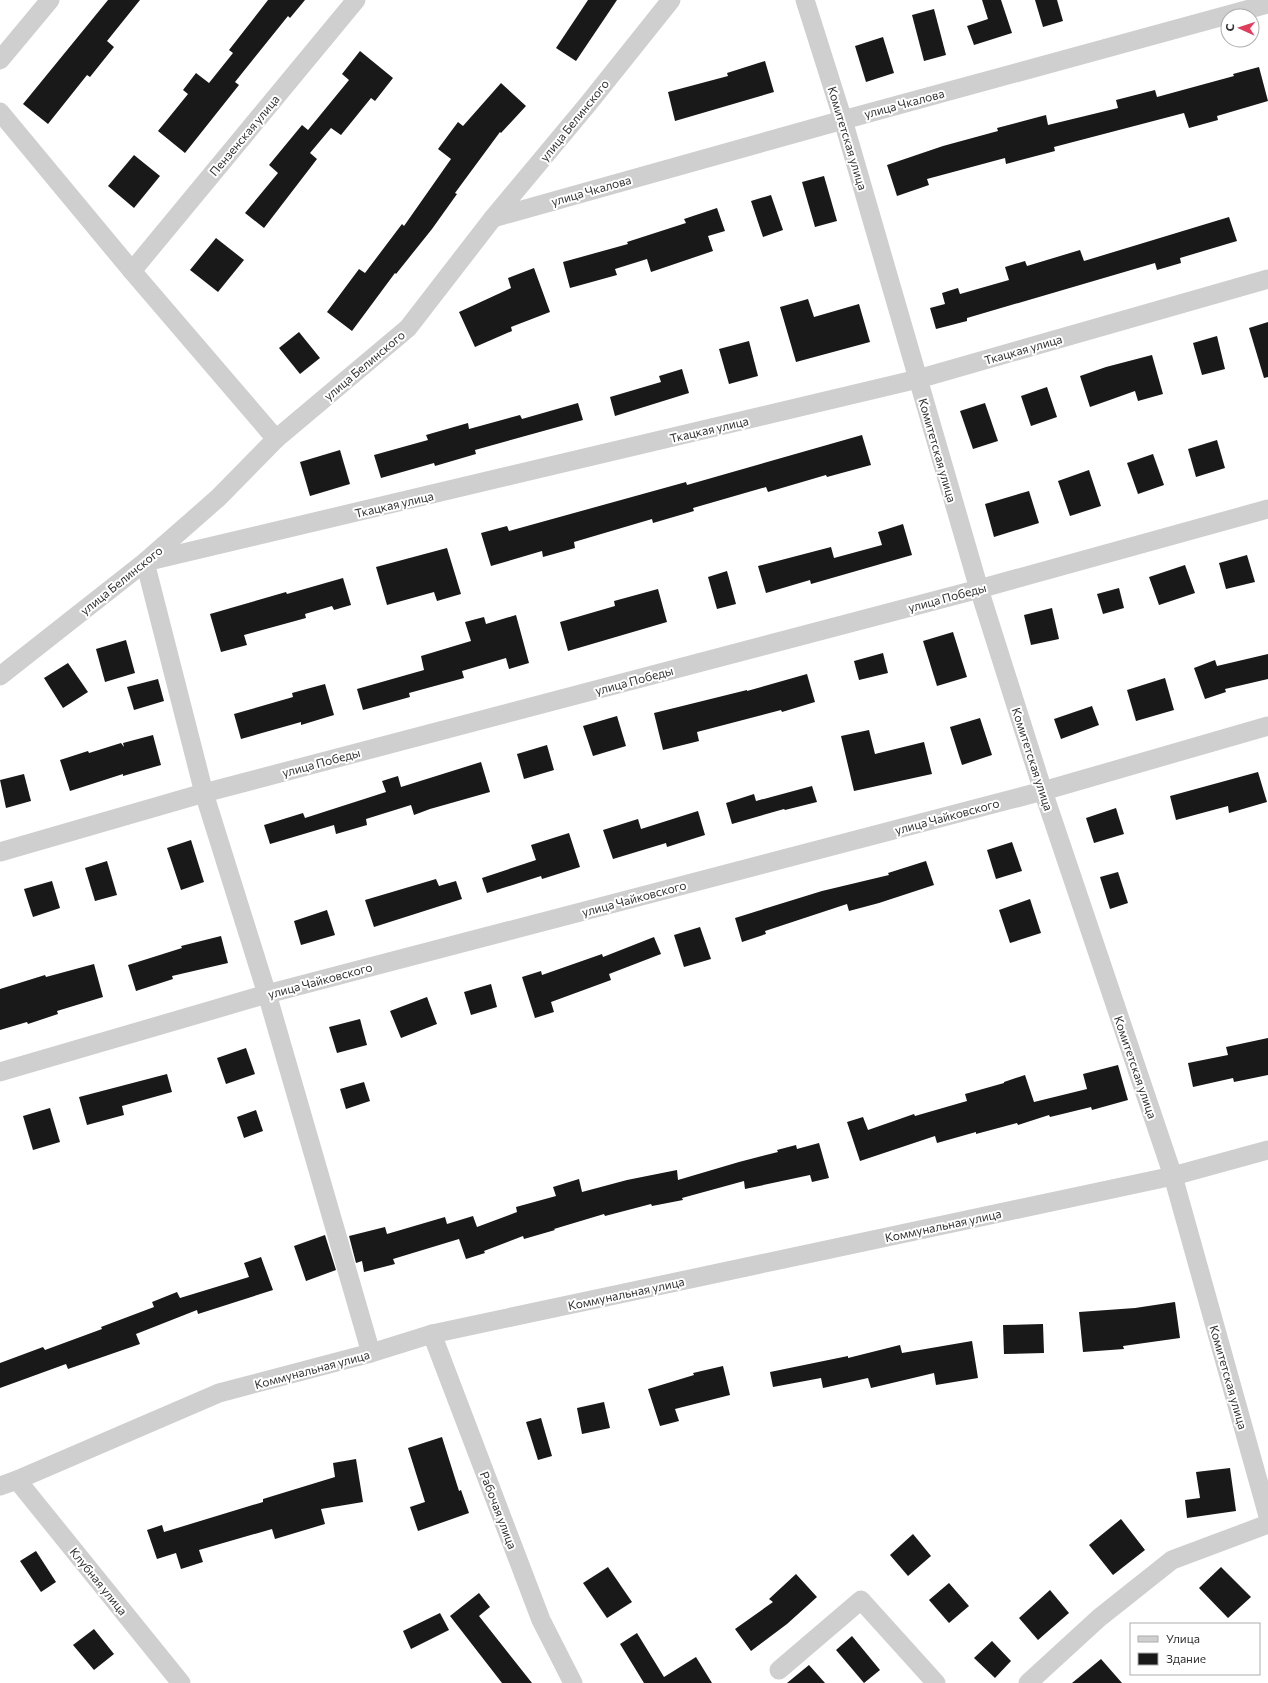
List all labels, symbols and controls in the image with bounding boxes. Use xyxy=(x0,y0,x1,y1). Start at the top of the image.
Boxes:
north arrow xyxy=(1220,8,1260,48)
text: С xyxy=(1223,23,1236,32)
street label: улица Белинского xyxy=(537,76,611,164)
street label: Комитетская улица xyxy=(826,84,870,192)
street label: улица Чкалова xyxy=(862,86,946,120)
street label: Пензенская улица xyxy=(206,92,282,178)
street label: улица Чкалова xyxy=(549,172,633,208)
street label: улица Белинского xyxy=(321,327,407,403)
street label: Ткацкая улица xyxy=(982,331,1064,367)
street label: Комитетская улица xyxy=(916,396,960,504)
street label: Ткацкая улица xyxy=(668,413,750,445)
street label: Ткацкая улица xyxy=(353,488,435,520)
street label: улица Белинского xyxy=(77,543,165,617)
street label: улица Победы xyxy=(906,580,988,614)
street label: улица Победы xyxy=(593,663,675,697)
street label: Комитетская улица xyxy=(1010,706,1056,812)
street label: улица Победы xyxy=(280,745,362,779)
street label: улица Чайковского xyxy=(893,795,1001,837)
street label: улица Чайковского xyxy=(580,877,688,919)
street label: улица Чайковского xyxy=(266,959,374,1001)
street label: Комитетская улица xyxy=(1112,1014,1160,1120)
street label: Коммунальная улица xyxy=(884,1206,1002,1244)
street label: Коммунальная улица xyxy=(567,1274,685,1312)
street label: Комитетская улица xyxy=(1207,1323,1251,1431)
street label: Коммунальная улица xyxy=(253,1347,371,1391)
street label: Рабочая улица xyxy=(478,1469,520,1551)
street label: Клубная улица xyxy=(67,1544,131,1618)
legend xyxy=(1130,1623,1260,1675)
text: Улица xyxy=(1166,1631,1200,1645)
text: Здание xyxy=(1166,1651,1206,1665)

